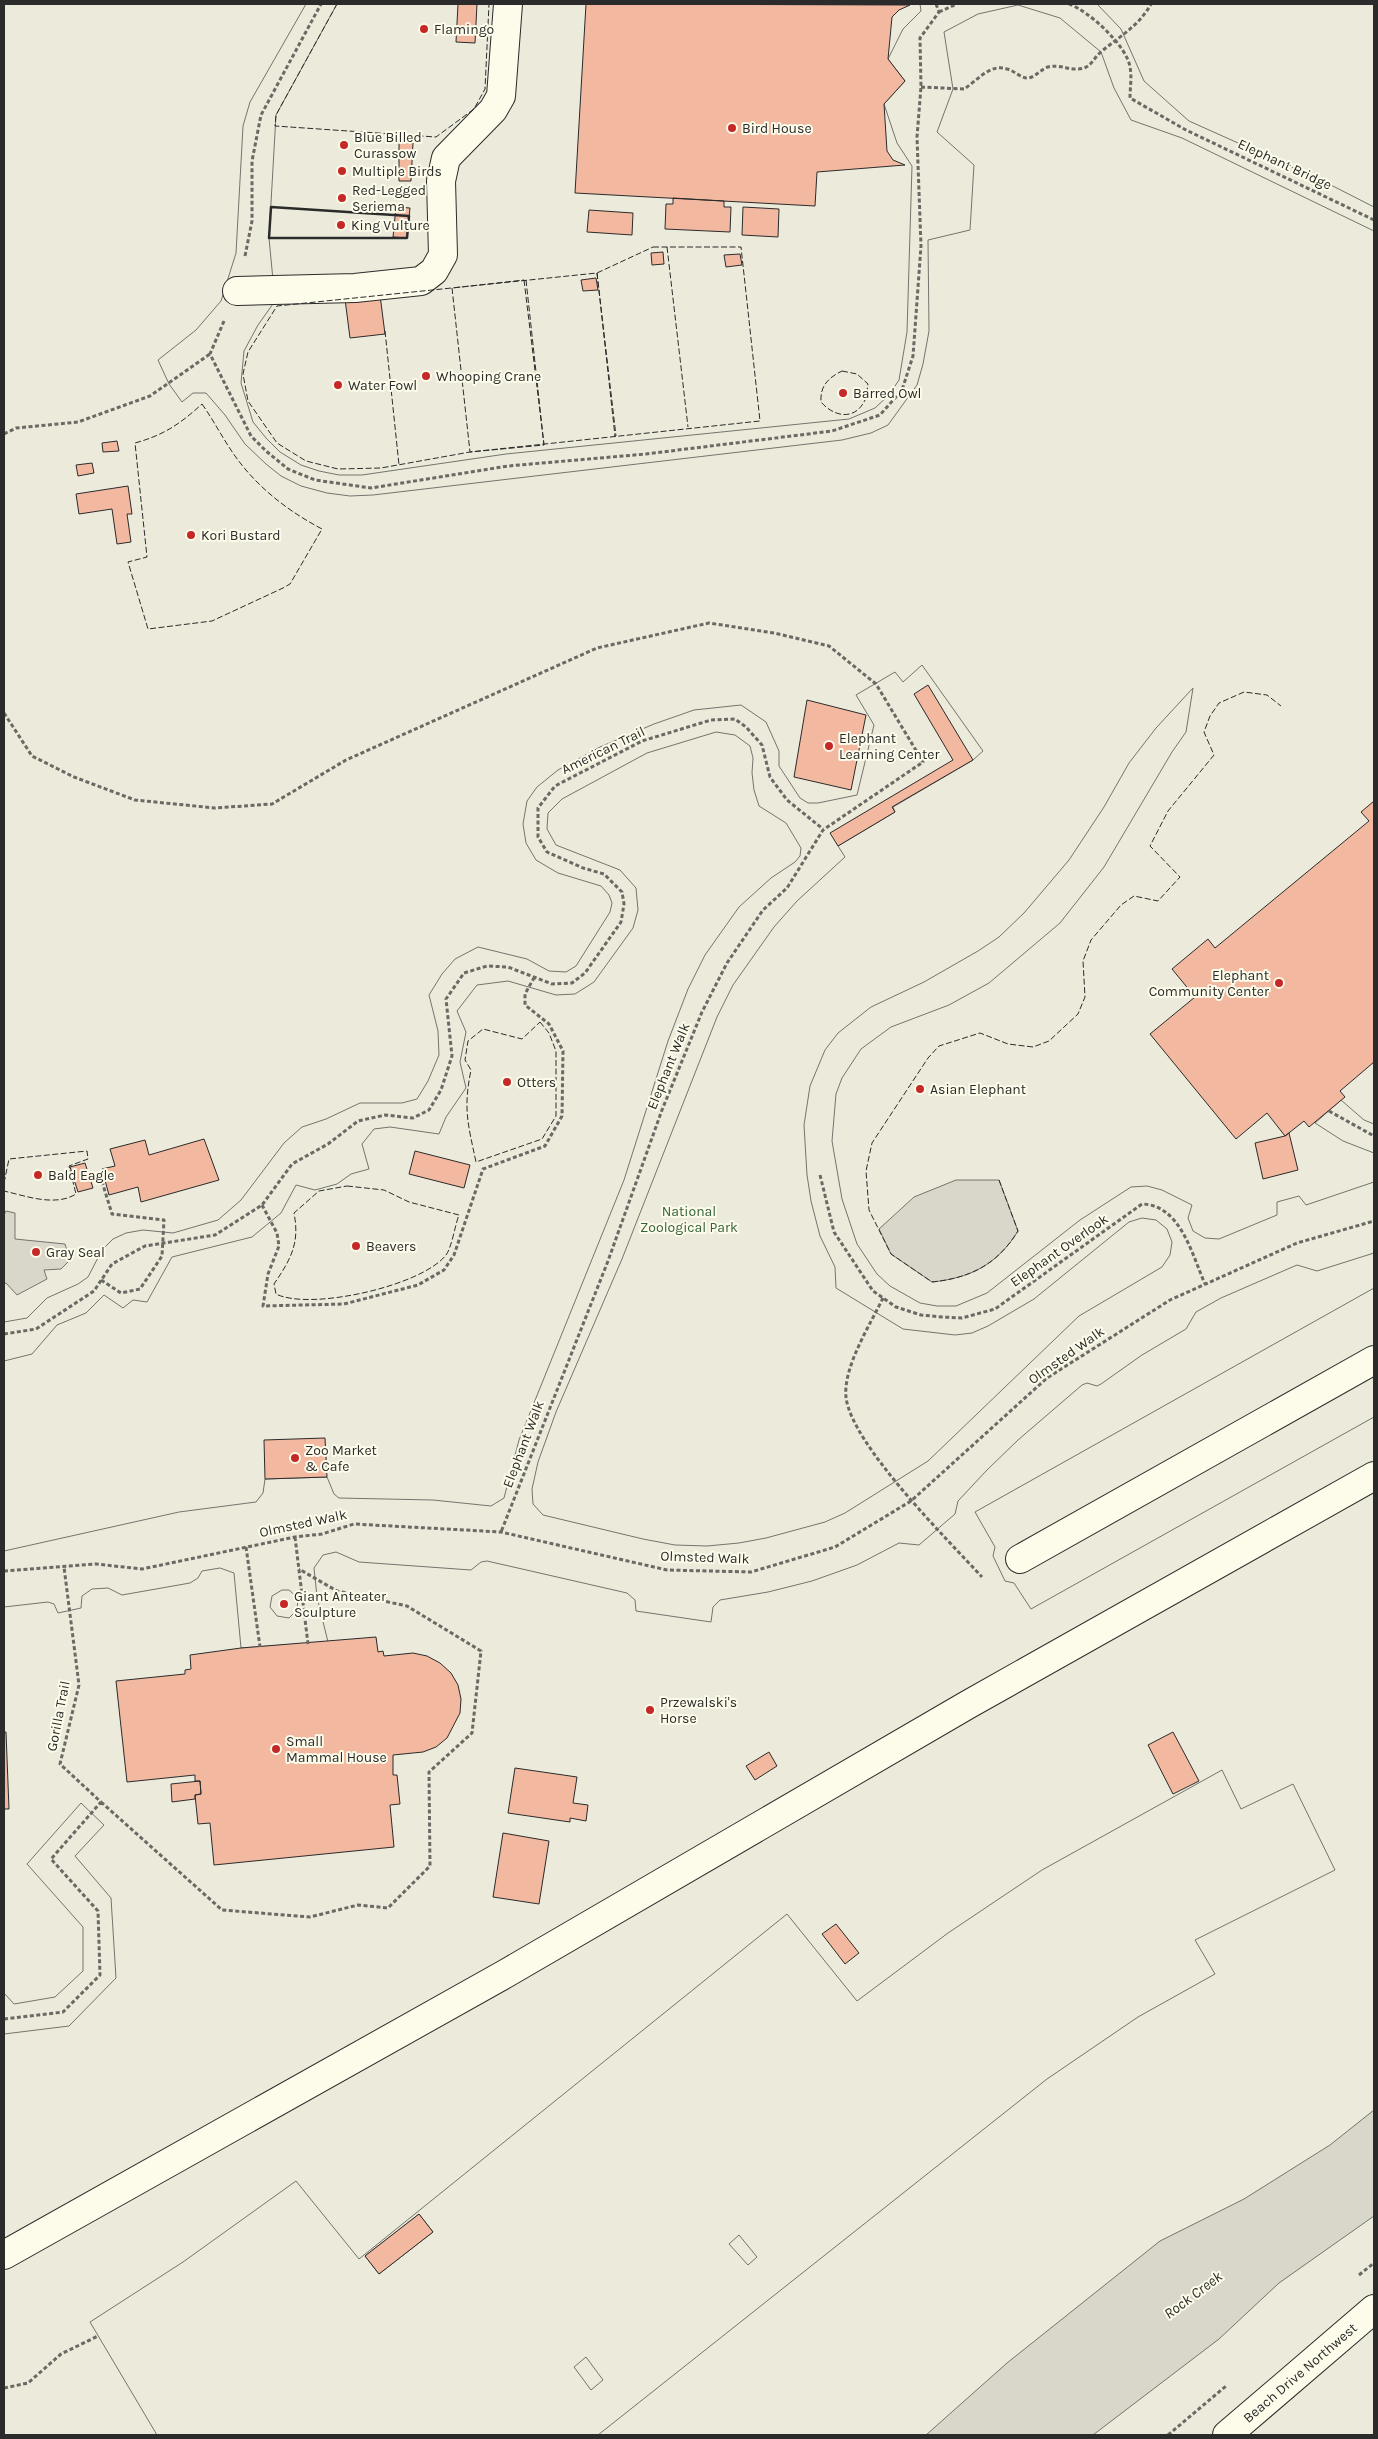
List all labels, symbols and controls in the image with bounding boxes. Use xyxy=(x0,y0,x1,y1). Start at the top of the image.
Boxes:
place label: Flamingo xyxy=(434,21,494,38)
marker: Flamingo xyxy=(418,23,430,35)
place label: Bird House xyxy=(742,120,812,137)
marker: Bird House xyxy=(726,122,738,134)
place label: Blue Billed Curassow xyxy=(354,129,422,162)
street label: Elephant Bridge xyxy=(1235,135,1334,194)
marker: Blue Billed Curassow xyxy=(338,139,350,151)
place label: Multiple Birds xyxy=(352,163,442,180)
marker: Multiple Birds xyxy=(336,165,348,177)
place label: Red-Legged Seriema xyxy=(352,182,426,215)
marker: Red-Legged Seriema xyxy=(336,192,348,204)
place label: King Vulture xyxy=(351,217,430,234)
marker: King Vulture xyxy=(335,219,347,231)
place label: Whooping Crane xyxy=(436,368,541,385)
marker: Whooping Crane xyxy=(420,370,432,382)
place label: Water Fowl xyxy=(348,377,417,394)
marker: Water Fowl xyxy=(332,379,344,391)
place label: Barred Owl xyxy=(853,385,921,402)
marker: Barred Owl xyxy=(837,387,849,399)
place label: Kori Bustard xyxy=(201,527,281,544)
marker: Kori Bustard xyxy=(185,529,197,541)
street label: American Trail xyxy=(559,723,648,778)
place label: Elephant Learning Center xyxy=(839,730,940,763)
marker: Elephant Learning Center xyxy=(823,740,835,752)
place label: Elephant Community Center xyxy=(1149,967,1270,1000)
marker: Elephant Community Center xyxy=(1273,977,1285,989)
street label: Elephant Walk xyxy=(643,1020,694,1112)
place label: Otters xyxy=(517,1074,556,1091)
marker: Otters xyxy=(501,1076,513,1088)
place label: Asian Elephant xyxy=(930,1081,1026,1098)
marker: Asian Elephant xyxy=(914,1083,926,1095)
place label: Bald Eagle xyxy=(48,1167,115,1184)
marker: Bald Eagle xyxy=(32,1169,44,1181)
park label: National Zoological Park xyxy=(640,1203,738,1236)
street label: Elephant Overlook xyxy=(1007,1210,1112,1291)
place label: Beavers xyxy=(366,1238,416,1255)
marker: Beavers xyxy=(350,1240,362,1252)
place label: Gray Seal xyxy=(46,1244,105,1261)
marker: Gray Seal xyxy=(30,1246,42,1258)
street label: Olmsted Walk xyxy=(1025,1323,1108,1388)
street label: Elephant Walk xyxy=(499,1398,548,1490)
place label: Zoo Market & Cafe xyxy=(305,1442,377,1475)
marker: Zoo Market & Cafe xyxy=(289,1452,301,1464)
street label: Olmsted Walk xyxy=(258,1506,349,1541)
street label: Olmsted Walk xyxy=(660,1547,750,1568)
place label: Giant Anteater Sculpture xyxy=(294,1588,387,1621)
marker: Giant Anteater Sculpture xyxy=(278,1598,290,1610)
street label: Gorilla Trail xyxy=(43,1679,74,1753)
place label: Przewalski's Horse xyxy=(660,1694,737,1727)
marker: Przewalski's Horse xyxy=(644,1704,656,1716)
place label: Small Mammal House xyxy=(286,1733,387,1766)
marker: Small Mammal House xyxy=(270,1743,282,1755)
water label: Rock Creek xyxy=(1160,2267,1226,2323)
street label: Beach Drive Northwest xyxy=(1240,2319,1361,2426)

